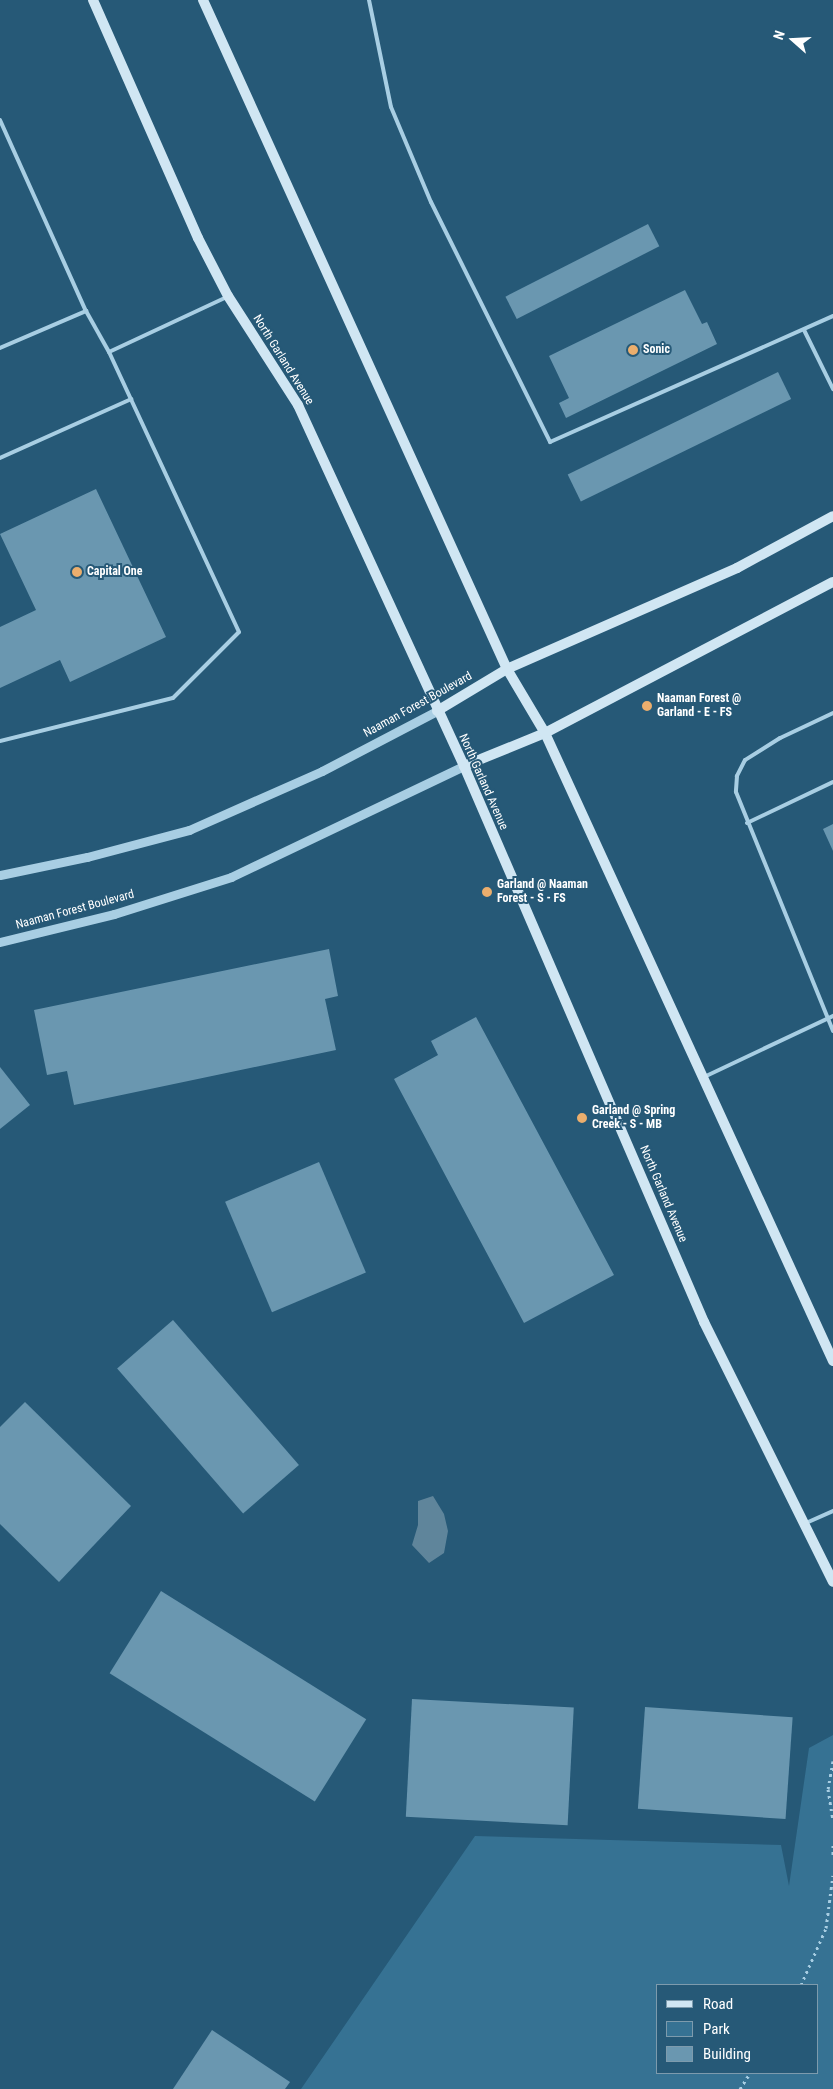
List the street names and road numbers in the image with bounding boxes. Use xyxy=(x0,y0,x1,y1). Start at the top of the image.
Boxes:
street label: North Garland Avenue xyxy=(249,312,317,408)
street label: Naaman Forest Boulevard xyxy=(361,669,475,741)
street label: North Garland Avenue xyxy=(455,732,511,832)
street label: Naaman Forest Boulevard xyxy=(14,887,136,933)
street label: North Garland Avenue xyxy=(636,1144,690,1244)

